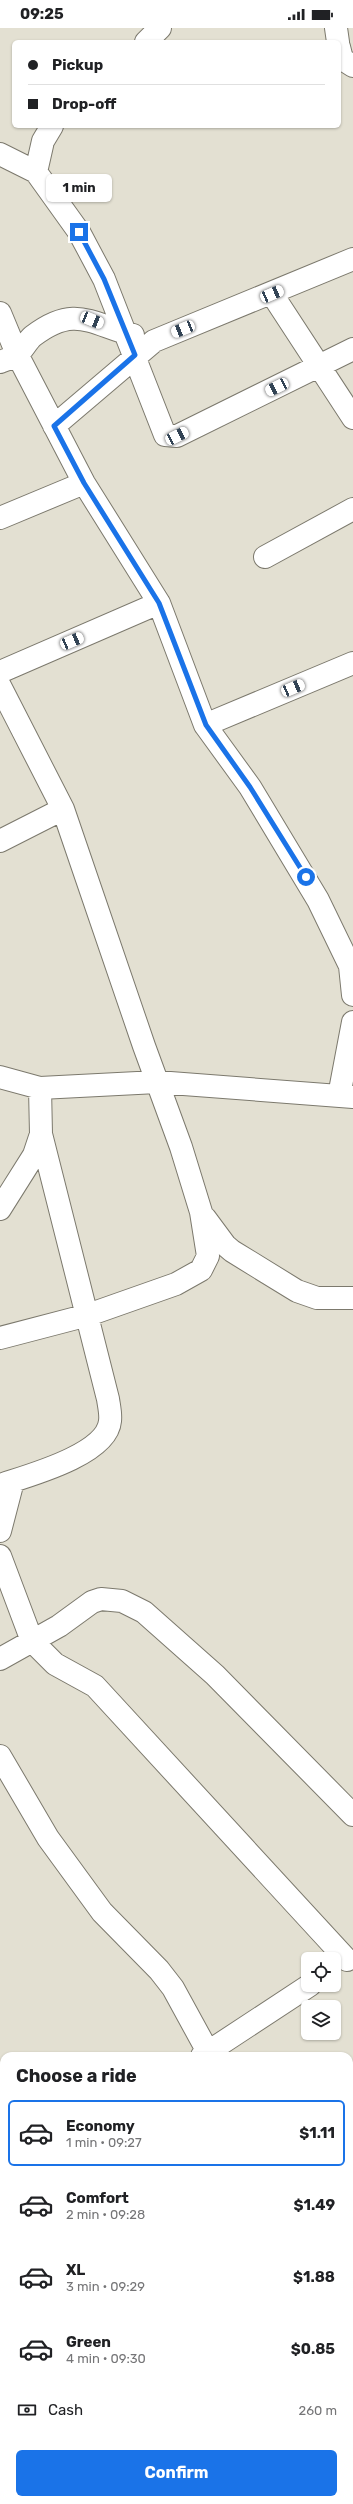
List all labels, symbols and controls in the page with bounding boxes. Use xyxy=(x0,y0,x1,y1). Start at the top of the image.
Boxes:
text: 09:25 xyxy=(20,5,64,23)
text: Pickup xyxy=(52,56,103,74)
text: Drop-off xyxy=(52,95,116,113)
callout: 1 min xyxy=(46,174,112,202)
text: 1 min xyxy=(62,180,96,195)
route end xyxy=(70,223,88,241)
car xyxy=(259,284,285,304)
car xyxy=(79,310,105,330)
car xyxy=(170,319,196,339)
car xyxy=(264,376,290,398)
car xyxy=(164,425,190,447)
car xyxy=(59,631,85,651)
car xyxy=(280,678,306,698)
route start xyxy=(297,868,315,886)
map controls xyxy=(301,1952,341,2040)
button: locate xyxy=(301,1952,341,1992)
button: layers xyxy=(301,2000,341,2040)
text: Choose a ride xyxy=(16,2065,137,2087)
icon: car xyxy=(18,2115,54,2151)
text: Economy xyxy=(66,2117,135,2135)
text: $1.11 xyxy=(299,2124,335,2142)
text: 1 min · 09:27 xyxy=(66,2135,142,2150)
icon: car xyxy=(18,2187,54,2223)
text: Comfort xyxy=(66,2189,129,2207)
text: $1.49 xyxy=(294,2196,335,2214)
text: 2 min · 09:28 xyxy=(66,2207,145,2222)
icon: car xyxy=(18,2259,54,2295)
text: XL xyxy=(66,2261,85,2279)
text: $1.88 xyxy=(293,2268,335,2286)
text: 3 min · 09:29 xyxy=(66,2279,145,2294)
icon: car xyxy=(18,2331,54,2367)
text: Green xyxy=(66,2333,111,2351)
text: $0.85 xyxy=(291,2340,335,2358)
text: 4 min · 09:30 xyxy=(66,2351,146,2366)
icon: cash xyxy=(16,2399,38,2421)
text: Cash xyxy=(48,2401,83,2419)
text: 260 m xyxy=(299,2403,337,2418)
button: Confirm xyxy=(16,2450,337,2496)

